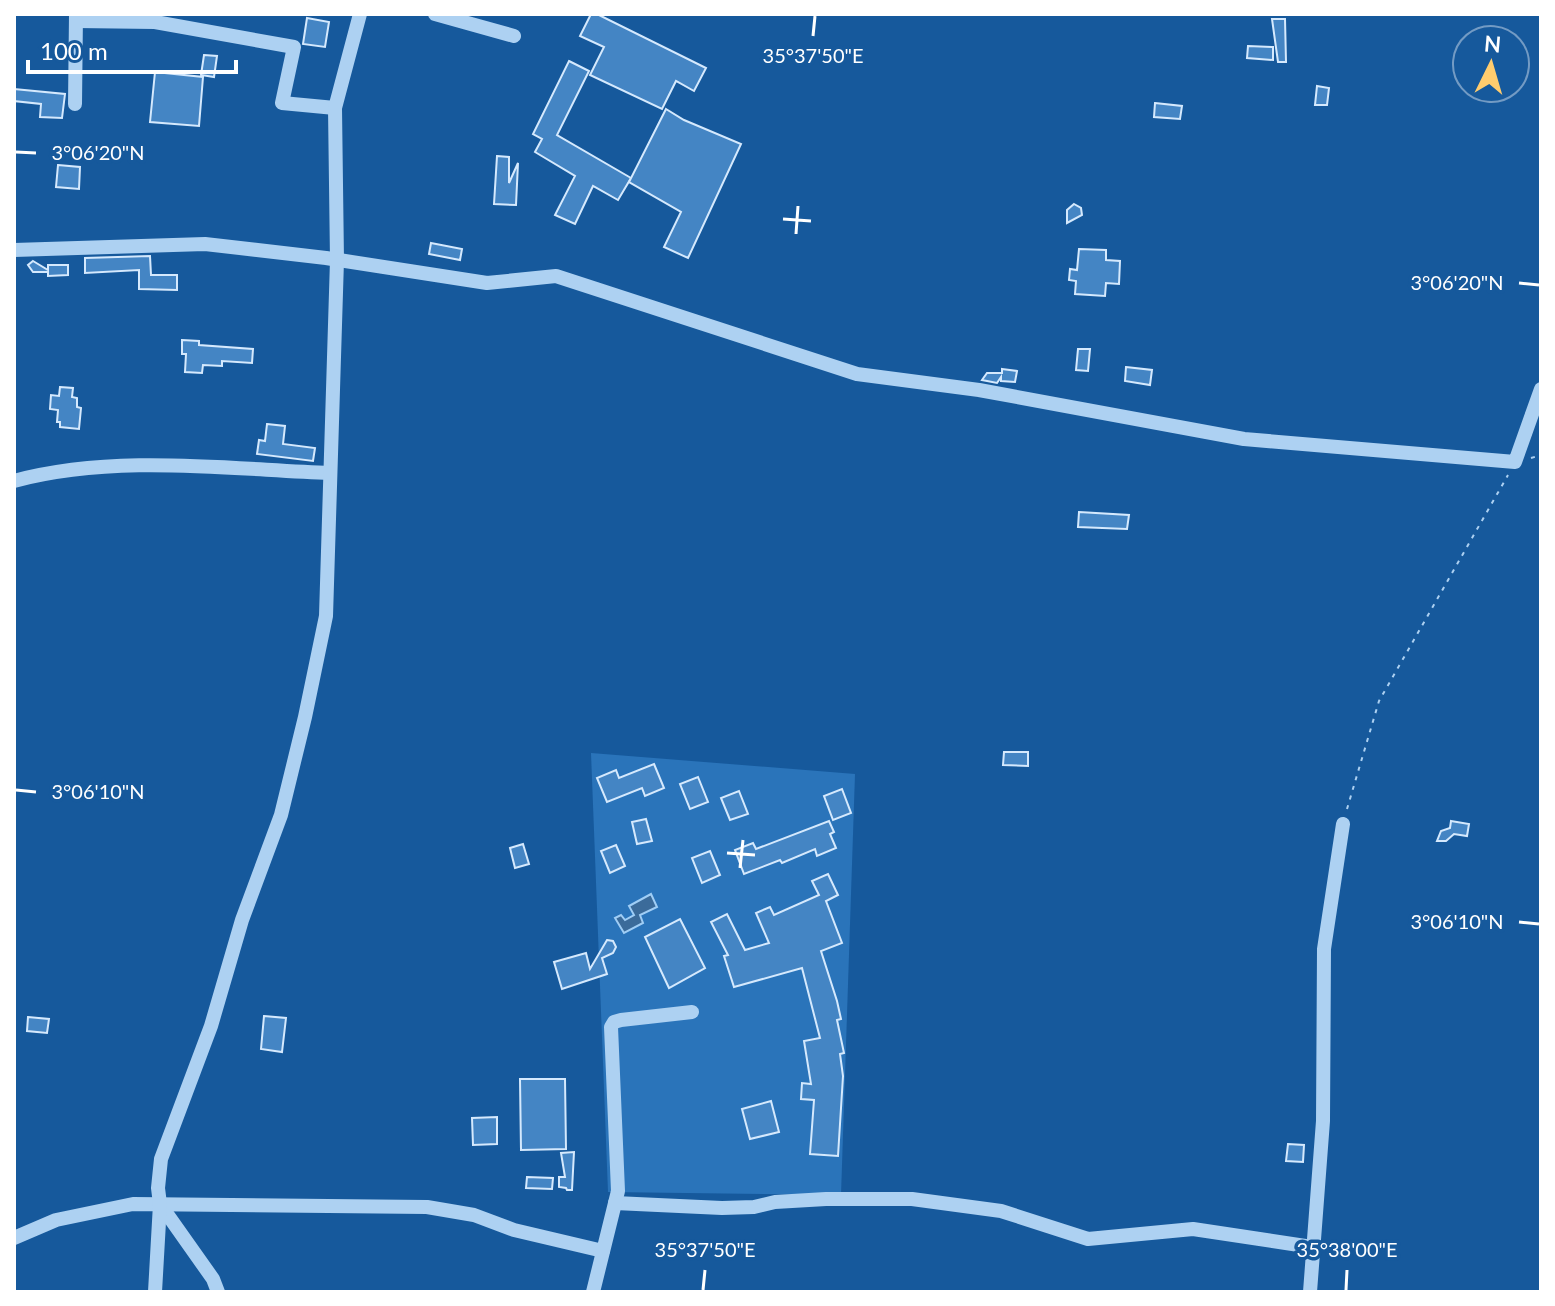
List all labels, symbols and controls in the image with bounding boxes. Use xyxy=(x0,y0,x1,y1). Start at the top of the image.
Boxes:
scale bar xyxy=(28,24,236,74)
north arrow xyxy=(1451,24,1531,104)
text: N xyxy=(1483,29,1502,58)
text: 100 m xyxy=(40,36,108,65)
text: 35°37'50"E xyxy=(763,43,863,67)
text: 3°06'20"N xyxy=(51,140,145,164)
text: 3°06'20"N xyxy=(1410,270,1504,294)
text: 3°06'10"N xyxy=(51,779,145,803)
text: 3°06'10"N xyxy=(1410,909,1504,933)
text: 35°37'50"E xyxy=(655,1237,755,1261)
text: 35°38'00"E xyxy=(1297,1237,1397,1261)

